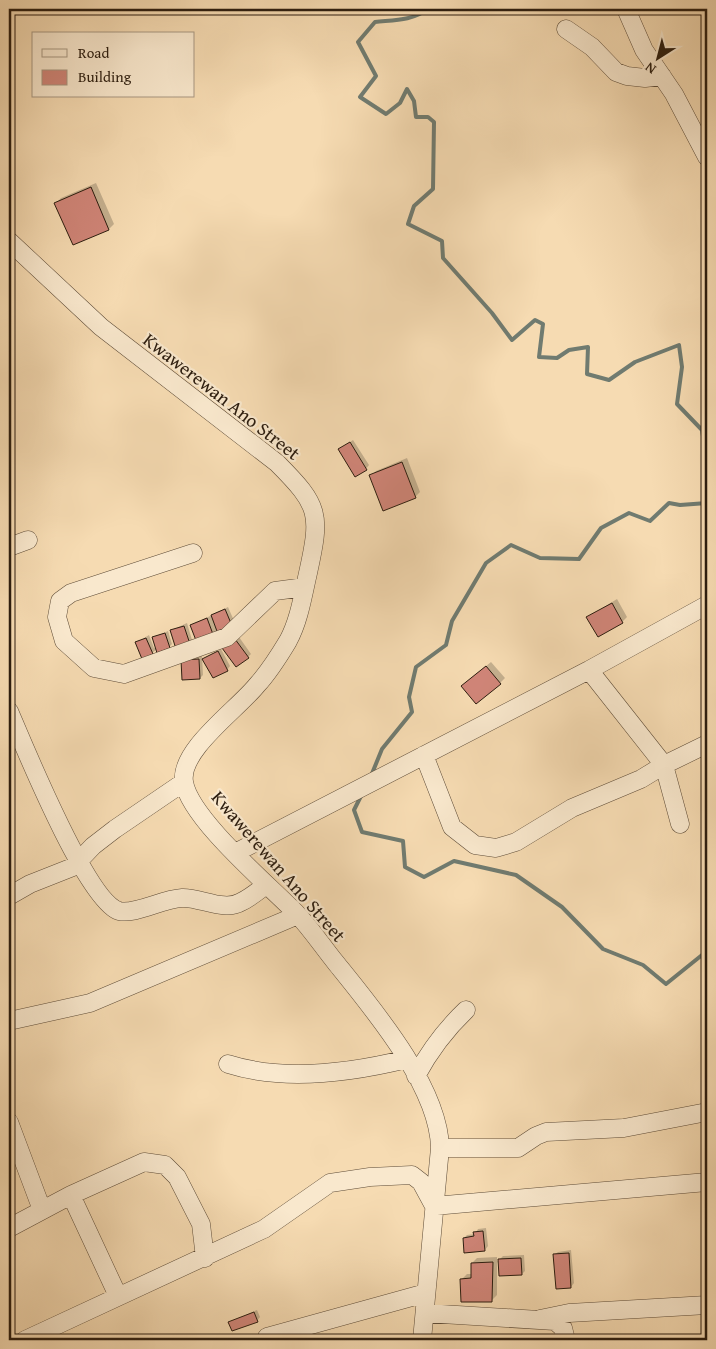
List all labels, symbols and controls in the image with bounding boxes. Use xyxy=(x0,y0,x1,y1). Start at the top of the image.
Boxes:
legend xyxy=(32,32,195,98)
north arrow xyxy=(634,32,684,82)
text: Road xyxy=(78,42,109,63)
text: N xyxy=(640,57,660,79)
text: Building xyxy=(78,66,132,87)
street label: Kwawerewan Ano Street xyxy=(137,326,307,467)
street label: Kwawerewan Ano Street xyxy=(205,784,353,948)

